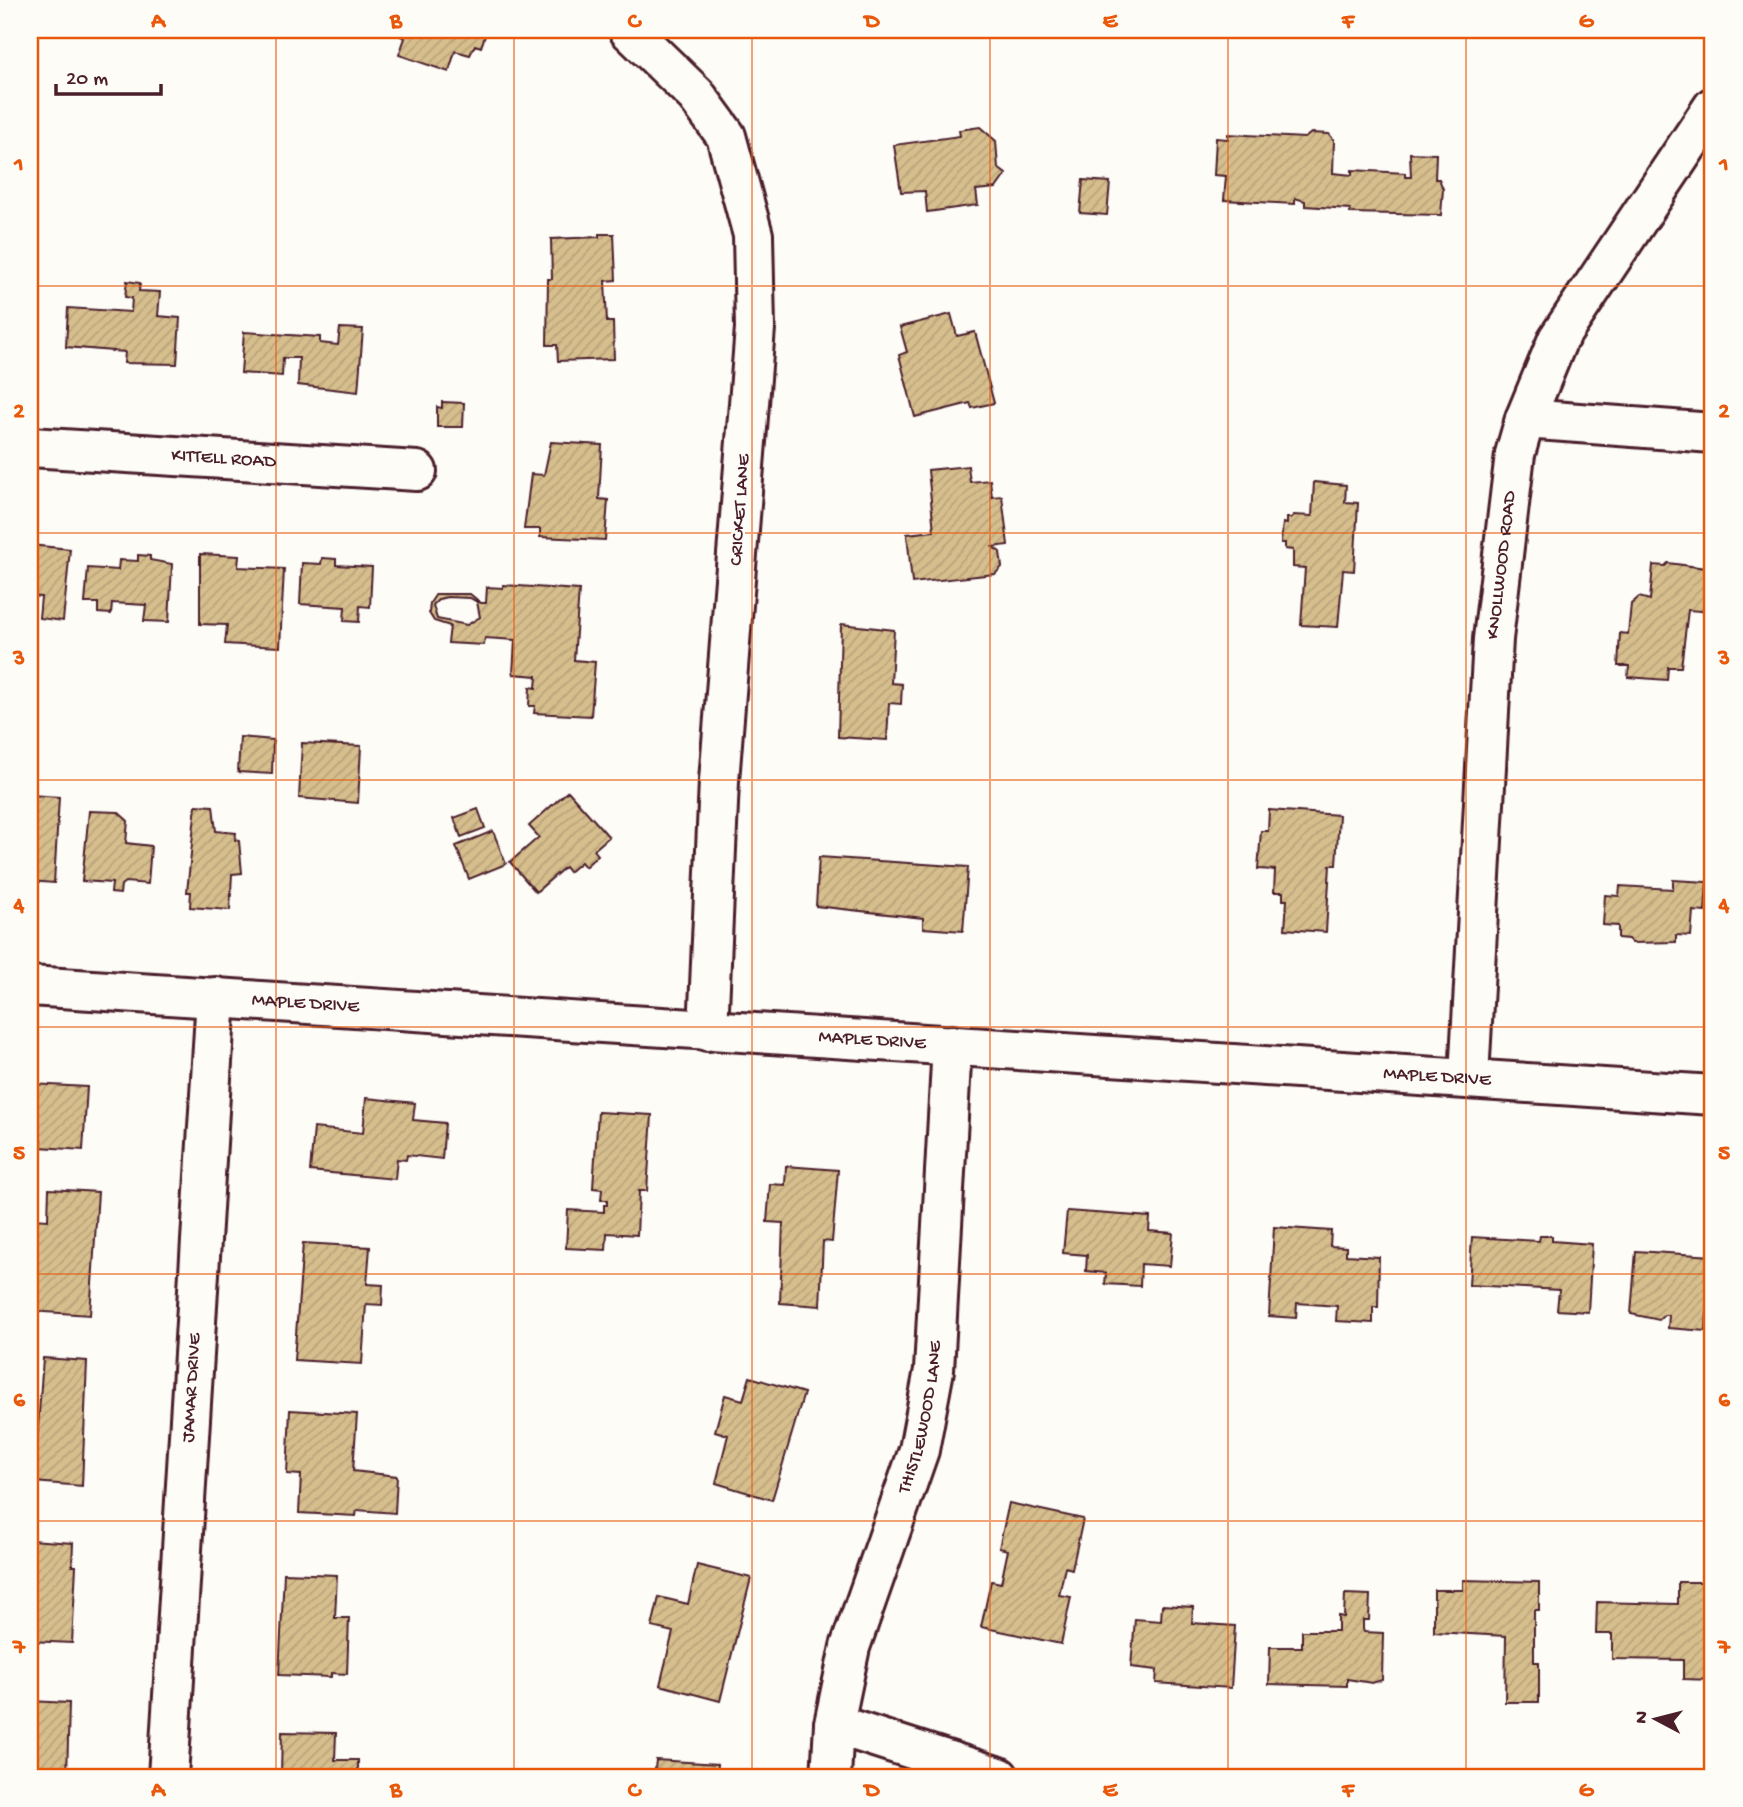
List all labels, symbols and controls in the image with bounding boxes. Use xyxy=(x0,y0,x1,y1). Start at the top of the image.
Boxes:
text: A xyxy=(150,9,166,36)
text: B xyxy=(389,9,403,36)
text: C xyxy=(628,9,643,36)
text: D xyxy=(863,9,881,36)
text: E xyxy=(1103,9,1119,36)
text: F xyxy=(1341,9,1356,36)
text: G xyxy=(1579,9,1595,36)
scale bar xyxy=(56,52,161,96)
text: 20 m xyxy=(66,68,108,93)
text: 1 xyxy=(13,152,24,179)
text: 1 xyxy=(1718,152,1729,179)
text: 2 xyxy=(13,399,25,426)
text: 2 xyxy=(1718,399,1730,426)
street label: KITTELL ROAD xyxy=(171,444,277,474)
street label: CRICKET LANE xyxy=(726,452,756,566)
street label: KNOLLWOOD ROAD xyxy=(1482,489,1522,641)
text: 3 xyxy=(12,646,25,673)
text: 3 xyxy=(1717,646,1730,673)
text: 4 xyxy=(13,893,25,920)
text: 4 xyxy=(1718,893,1730,920)
street label: MAPLE DRIVE xyxy=(251,989,361,1019)
street label: MAPLE DRIVE xyxy=(818,1026,928,1056)
street label: MAPLE DRIVE xyxy=(1383,1062,1493,1092)
text: 5 xyxy=(13,1141,25,1168)
text: 5 xyxy=(1718,1141,1730,1168)
street label: JAMAR DRIVE xyxy=(177,1331,207,1443)
street label: THISTLEWOOD LANE xyxy=(893,1339,947,1498)
text: 6 xyxy=(13,1388,26,1415)
text: 6 xyxy=(1718,1388,1731,1415)
text: 7 xyxy=(12,1635,26,1662)
text: 7 xyxy=(1717,1635,1731,1662)
north arrow xyxy=(1620,1685,1690,1755)
text: N xyxy=(1630,1710,1655,1725)
text: A xyxy=(150,1778,166,1805)
text: B xyxy=(389,1778,403,1805)
text: C xyxy=(628,1778,643,1805)
text: D xyxy=(863,1778,881,1805)
text: E xyxy=(1103,1778,1119,1805)
text: F xyxy=(1341,1778,1356,1805)
text: G xyxy=(1579,1778,1595,1805)

